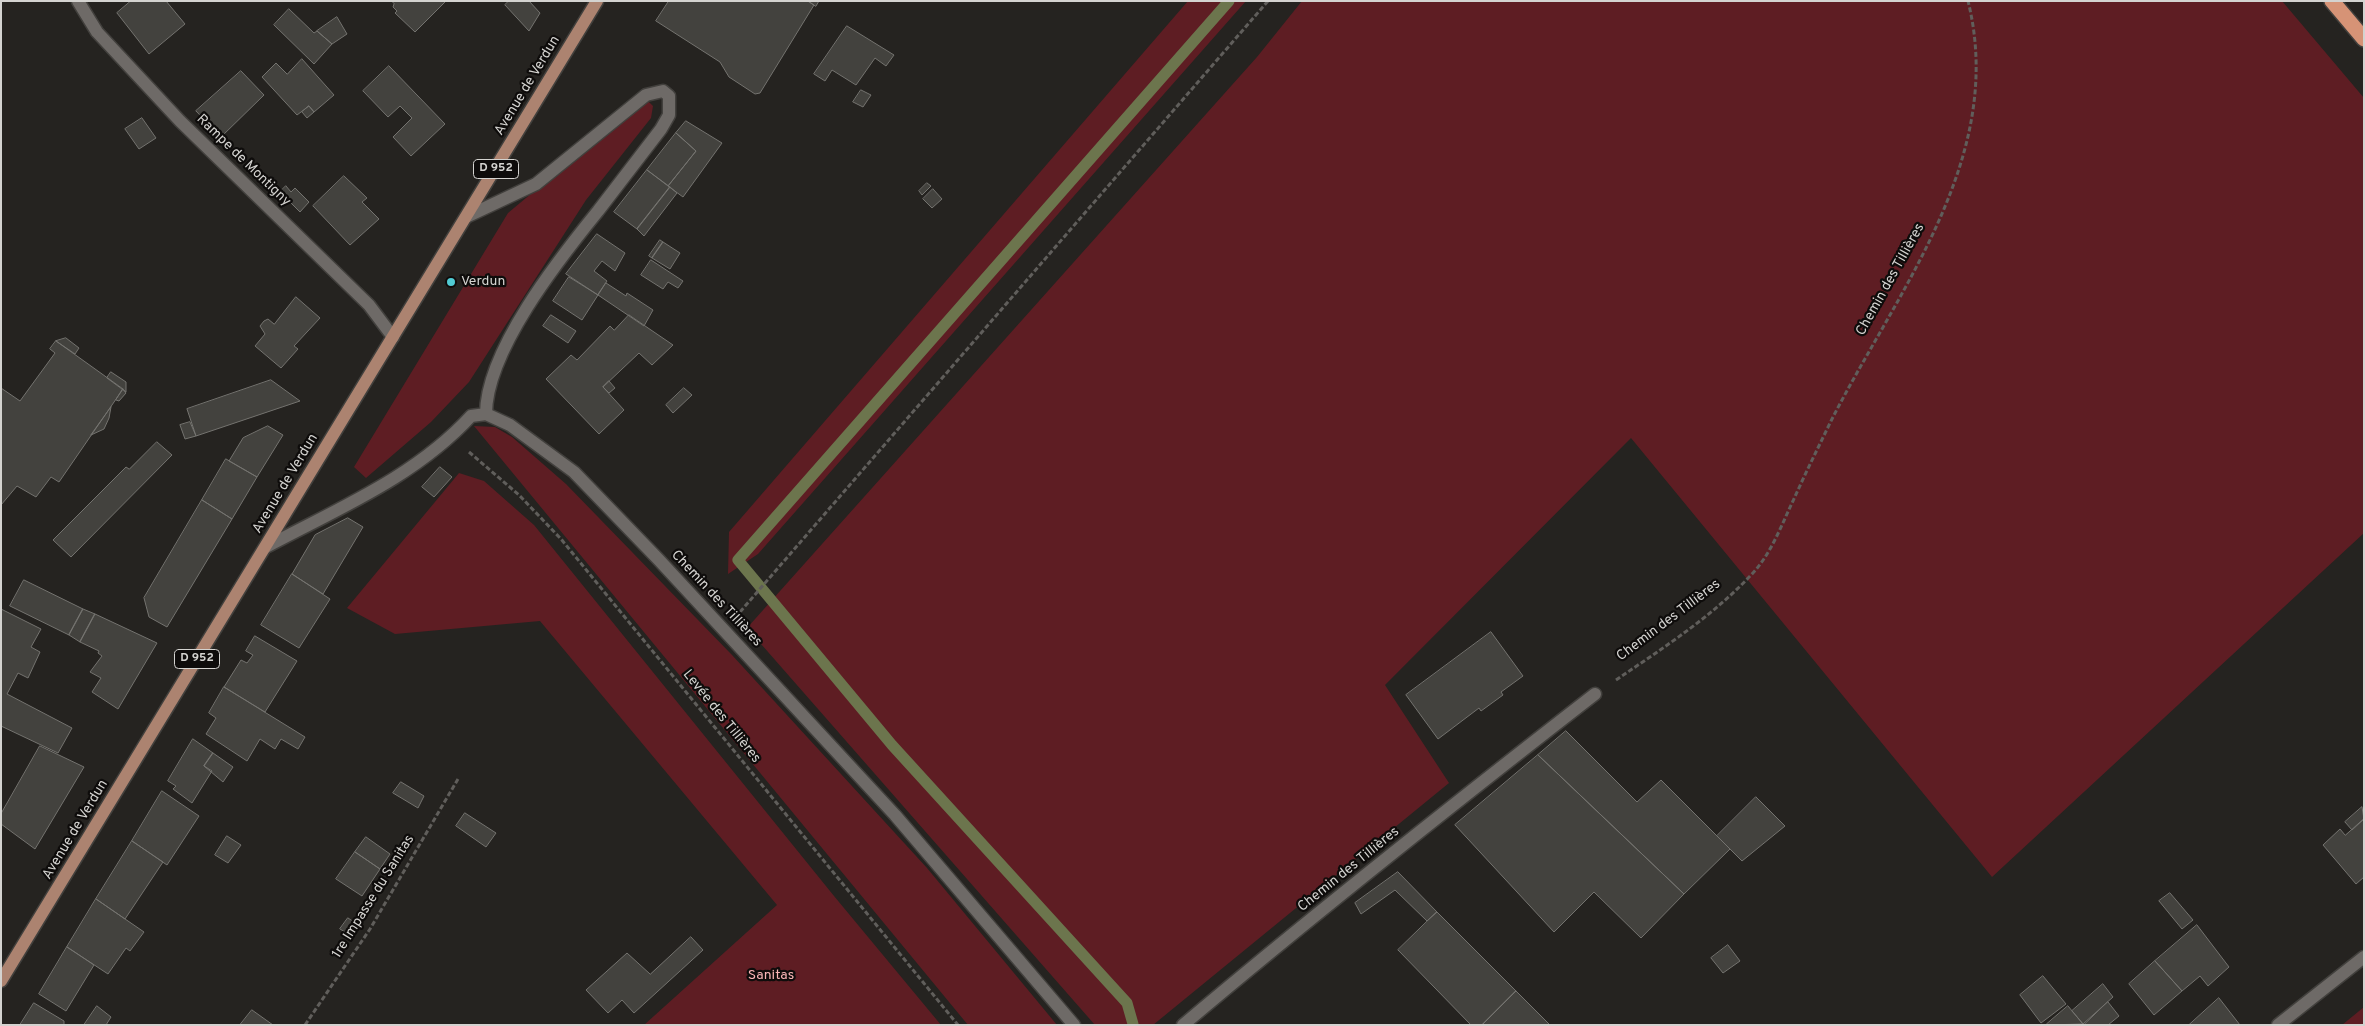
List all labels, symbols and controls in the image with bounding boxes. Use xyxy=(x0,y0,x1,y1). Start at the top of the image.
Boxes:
street label: Avenue de Verdun xyxy=(492,33,564,139)
street label: Rampe de Montigny xyxy=(192,112,294,210)
road number: D 952 xyxy=(474,160,518,178)
street label: Chemin des Tillières xyxy=(1853,221,1929,339)
place label: Verdun xyxy=(461,274,505,290)
marker: Verdun xyxy=(445,276,457,288)
street label: Avenue de Verdun xyxy=(250,431,322,537)
street label: Chemin des Tillières xyxy=(667,547,765,651)
street label: Chemin des Tillières xyxy=(1614,576,1724,666)
road number: D 952 xyxy=(174,650,220,669)
street label: Levée des Tillières xyxy=(678,667,764,767)
street label: Avenue de Verdun xyxy=(40,777,112,883)
street label: Chemin des Tillières xyxy=(1295,824,1403,916)
street label: 1re Impasse du Sanitas xyxy=(329,832,419,962)
park label: Sanitas xyxy=(748,968,794,984)

